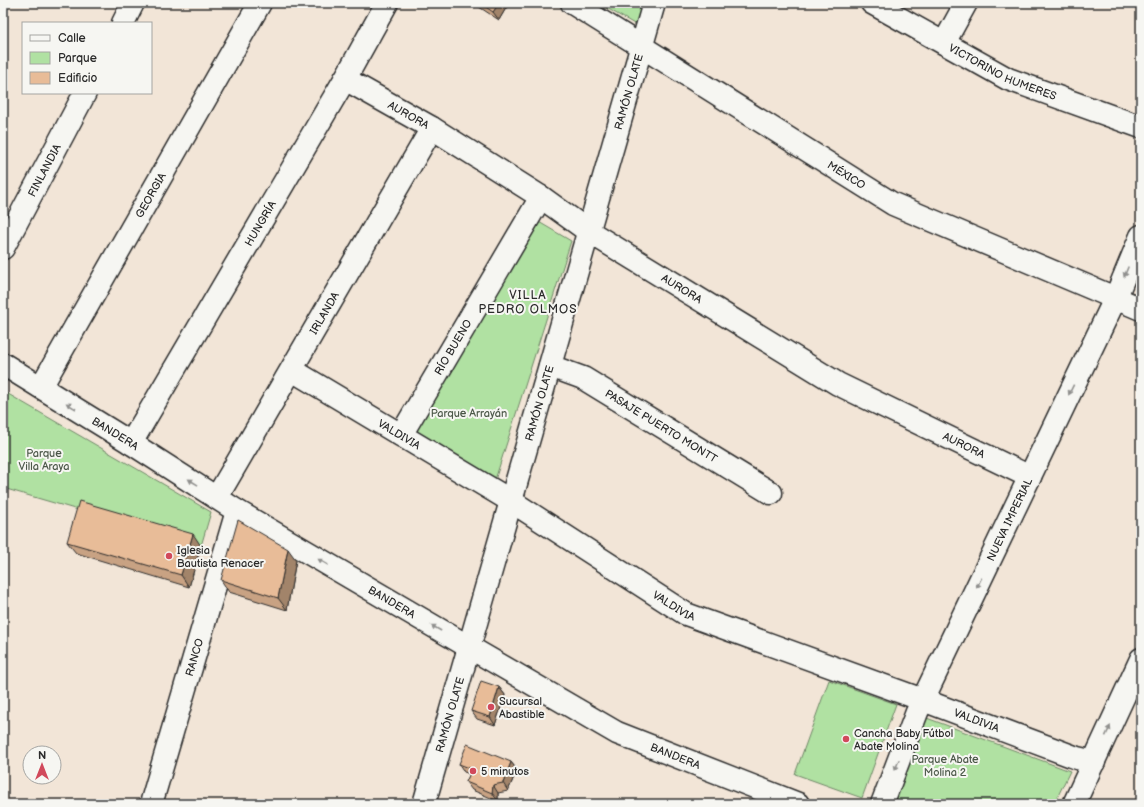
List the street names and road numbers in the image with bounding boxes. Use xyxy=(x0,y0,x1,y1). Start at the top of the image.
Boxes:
street label: VICTORINO HUMERES xyxy=(947,41,1059,103)
street label: RAMÓN OLATE xyxy=(611,52,646,131)
street label: AURORA xyxy=(386,98,432,132)
street label: FINLANDIA xyxy=(25,141,64,199)
street label: MÉXICO xyxy=(825,158,868,192)
street label: GEORGIA xyxy=(132,170,169,220)
street label: HUNGRÍA xyxy=(242,198,279,248)
street label: AURORA xyxy=(659,271,705,306)
street label: IRLANDA xyxy=(307,289,342,337)
street label: RÍO BUENO xyxy=(431,317,474,377)
street label: RAMÓN OLATE xyxy=(522,364,556,443)
street label: PASAJE PUERTO MONTT xyxy=(603,387,720,465)
street label: BANDERA xyxy=(90,414,141,453)
street label: VALDIVIA xyxy=(376,416,423,452)
street label: AURORA xyxy=(941,429,987,461)
street label: NUEVA IMPERIAL xyxy=(984,475,1035,563)
street label: BANDERA xyxy=(366,583,418,621)
street label: VALDIVIA xyxy=(650,588,697,623)
street label: RANCO xyxy=(182,637,206,678)
street label: RAMÓN OLATE xyxy=(433,675,467,754)
street label: VALDIVIA xyxy=(952,706,1001,735)
street label: BANDERA xyxy=(649,740,703,772)

